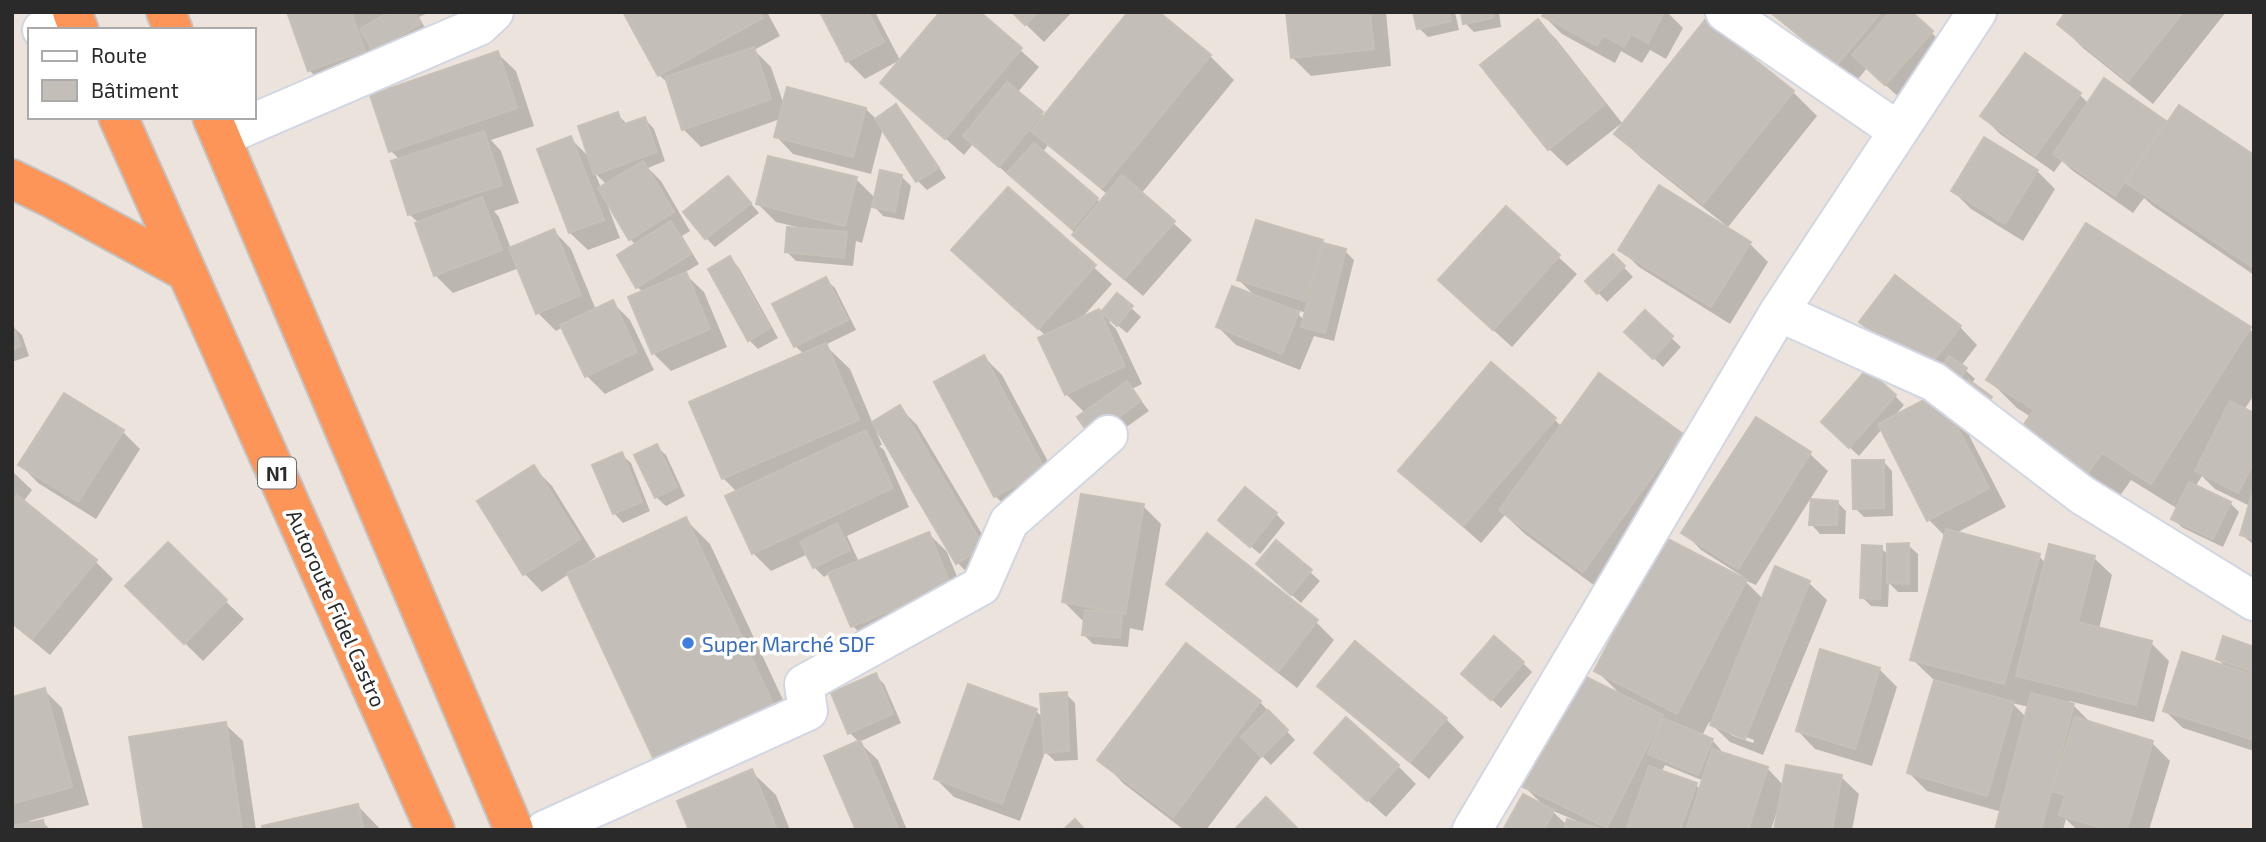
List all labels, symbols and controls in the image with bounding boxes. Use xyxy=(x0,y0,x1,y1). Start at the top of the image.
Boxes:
legend xyxy=(28,28,256,119)
text: Route xyxy=(91,42,147,67)
text: Bâtiment xyxy=(91,77,179,102)
road number: N1 xyxy=(258,458,296,488)
street label: Autoroute Fidel Castro xyxy=(282,505,392,711)
place label: Super Marché SDF xyxy=(702,631,875,656)
marker: Super Marché SDF xyxy=(680,635,696,651)

